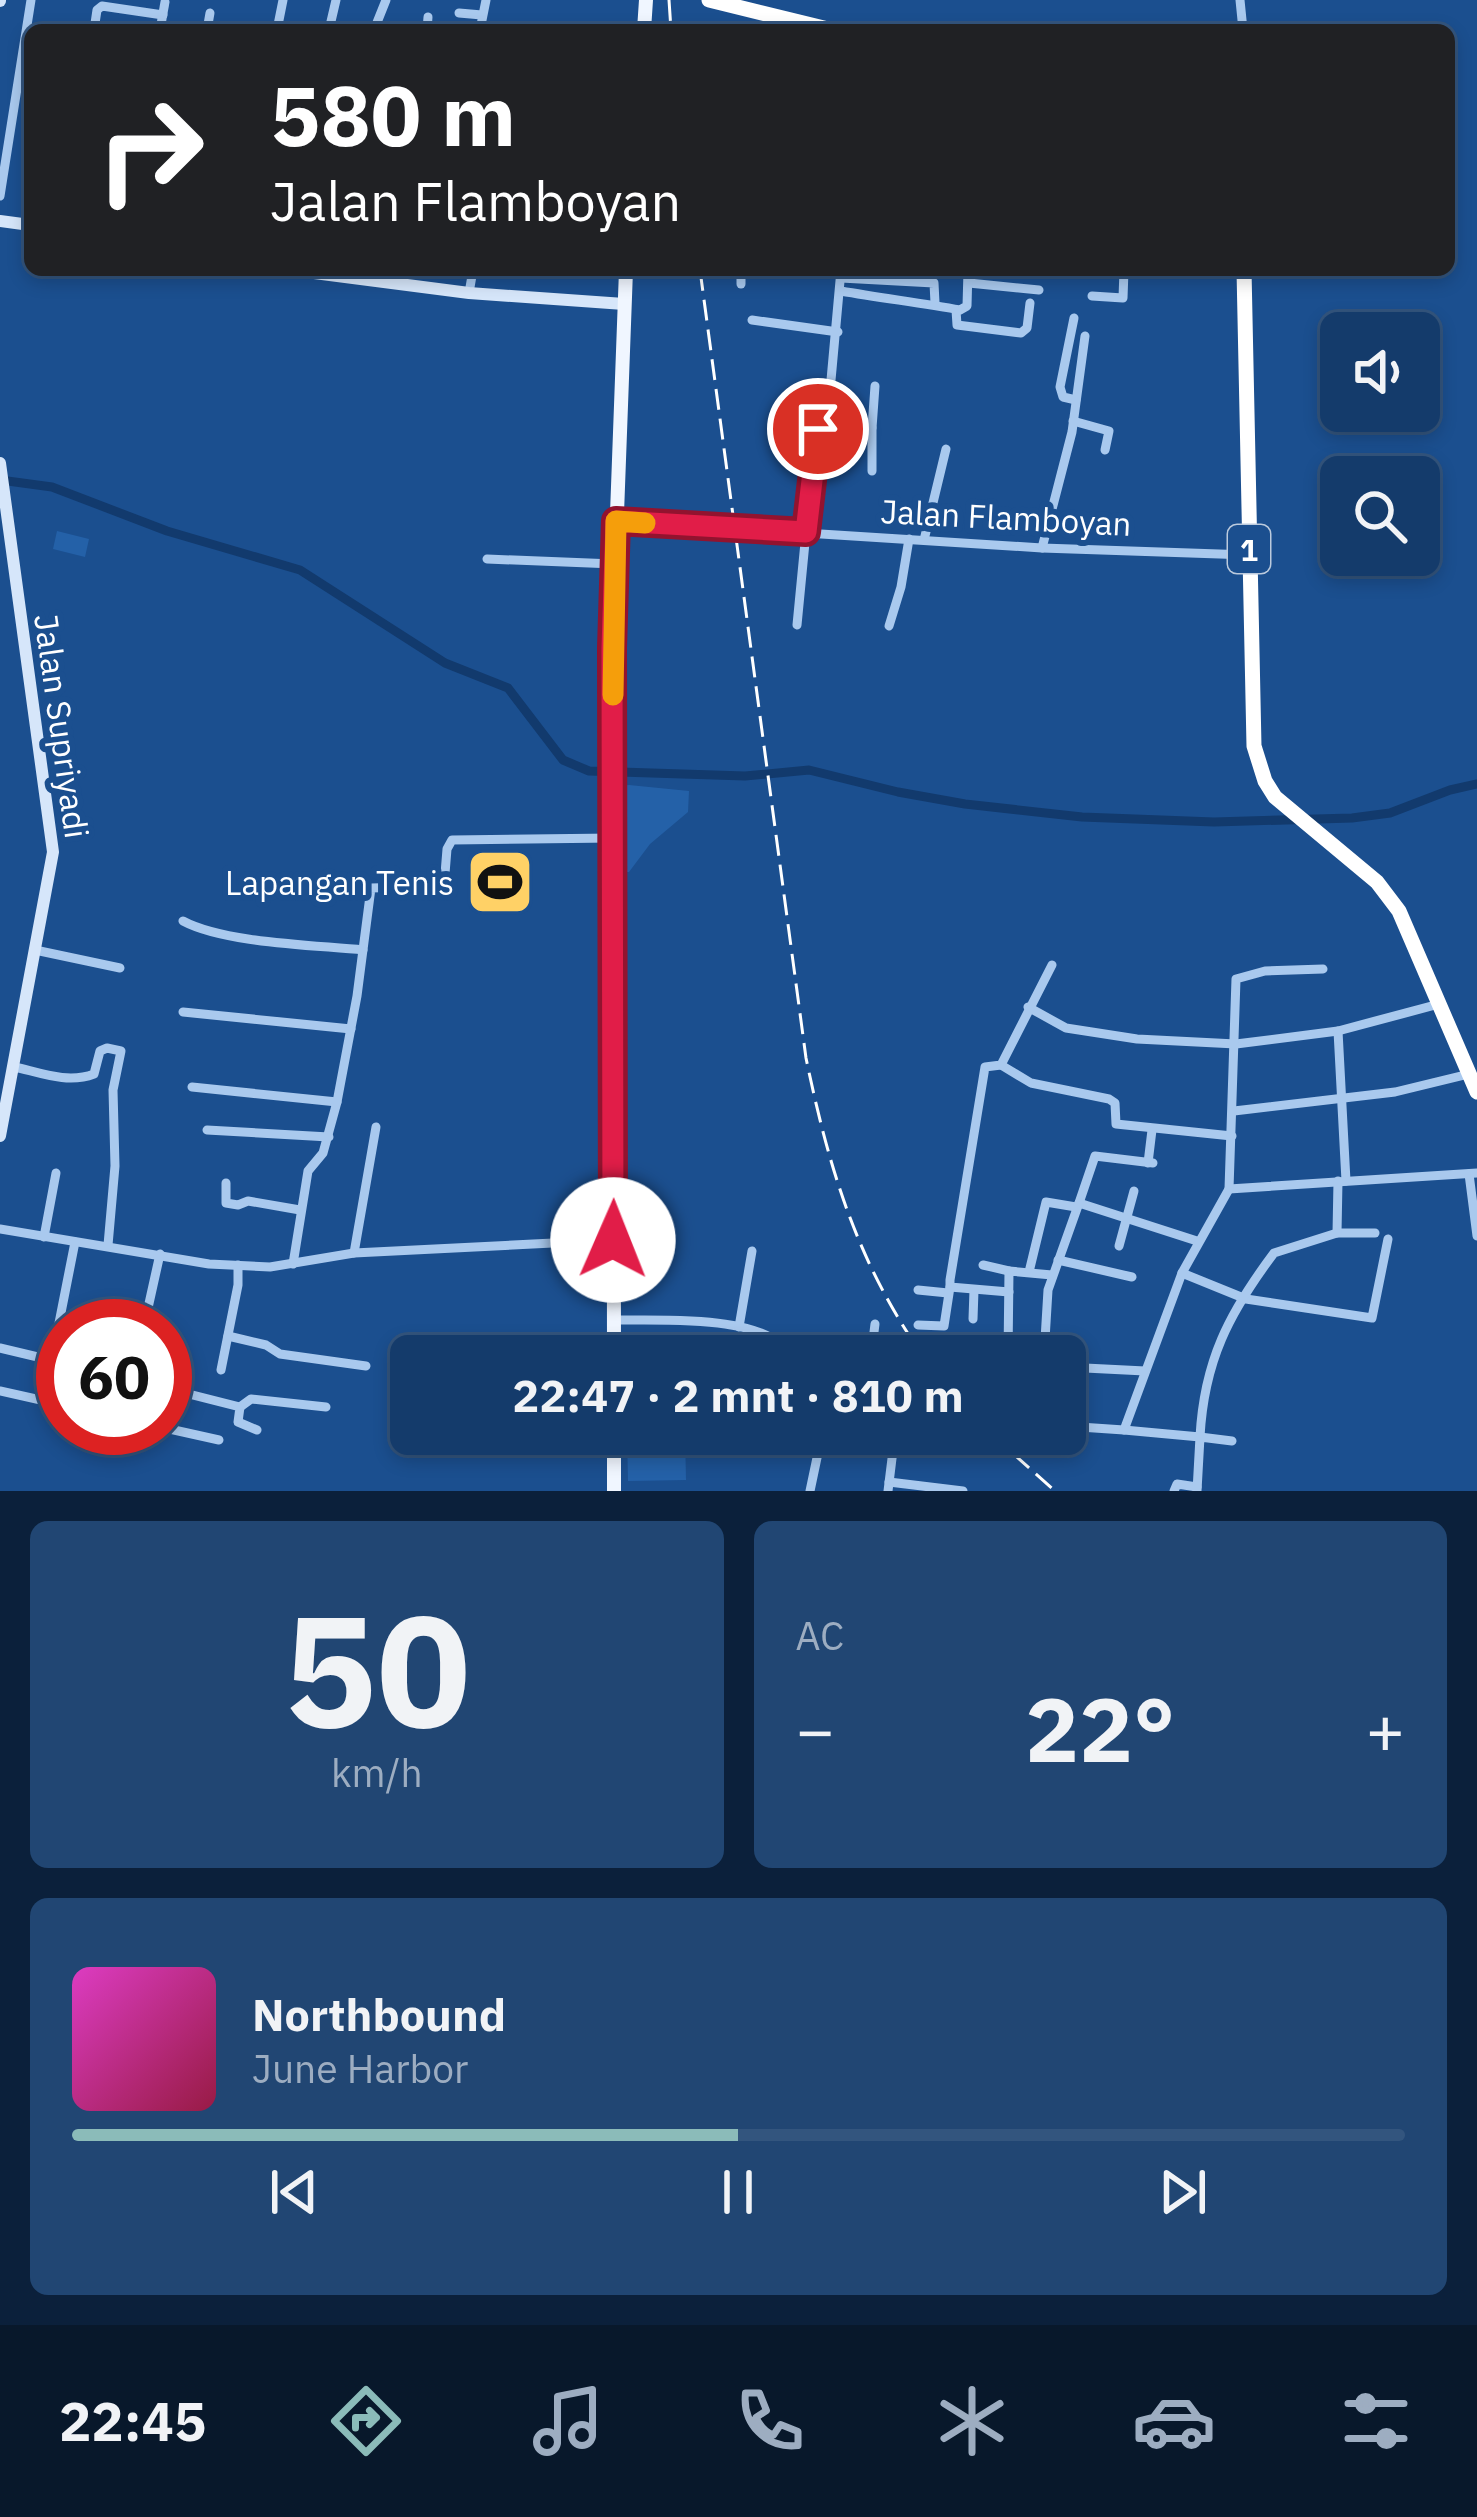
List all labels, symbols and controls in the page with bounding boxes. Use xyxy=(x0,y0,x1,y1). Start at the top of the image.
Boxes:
text: 580 m xyxy=(270,60,516,169)
icon: right xyxy=(72,72,228,228)
text: Jalan Flamboyan xyxy=(270,166,681,236)
map controls xyxy=(1320,312,1440,576)
button: sound xyxy=(1320,312,1440,432)
pin xyxy=(767,378,869,480)
icon: arrive xyxy=(785,396,851,462)
button: search xyxy=(1320,456,1440,576)
street label: Jalan Flamboyan xyxy=(879,489,1133,545)
road number: 1 xyxy=(1228,525,1270,573)
street label: Jalan Supriyadi xyxy=(25,611,99,841)
sports icon: Lapangan Tenis xyxy=(465,847,535,917)
place label: Lapangan Tenis xyxy=(225,861,454,904)
position arrow xyxy=(550,1177,676,1303)
speed limit sign: 60 xyxy=(36,1299,192,1455)
text: 22:47 · 2 mnt · 810 m xyxy=(512,1366,964,1424)
text: 50 xyxy=(283,1567,470,1770)
text: AC xyxy=(796,1610,844,1661)
text: 22° xyxy=(1025,1670,1175,1787)
text: − xyxy=(796,1686,835,1772)
text: + xyxy=(1365,1686,1405,1772)
text: km/h xyxy=(331,1747,423,1798)
text: Northbound xyxy=(252,1985,506,2043)
text: June Harbor xyxy=(252,2043,468,2094)
icon: previous xyxy=(261,2159,327,2225)
icon: pause xyxy=(705,2159,771,2225)
icon: next xyxy=(1150,2159,1216,2225)
icon: directions xyxy=(324,2379,408,2463)
icon: music xyxy=(526,2379,610,2463)
icon: phone xyxy=(728,2379,812,2463)
icon: climate xyxy=(930,2379,1014,2463)
icon: car xyxy=(1132,2379,1216,2463)
icon: filters xyxy=(1334,2379,1418,2463)
text: 22:45 xyxy=(59,2386,206,2456)

